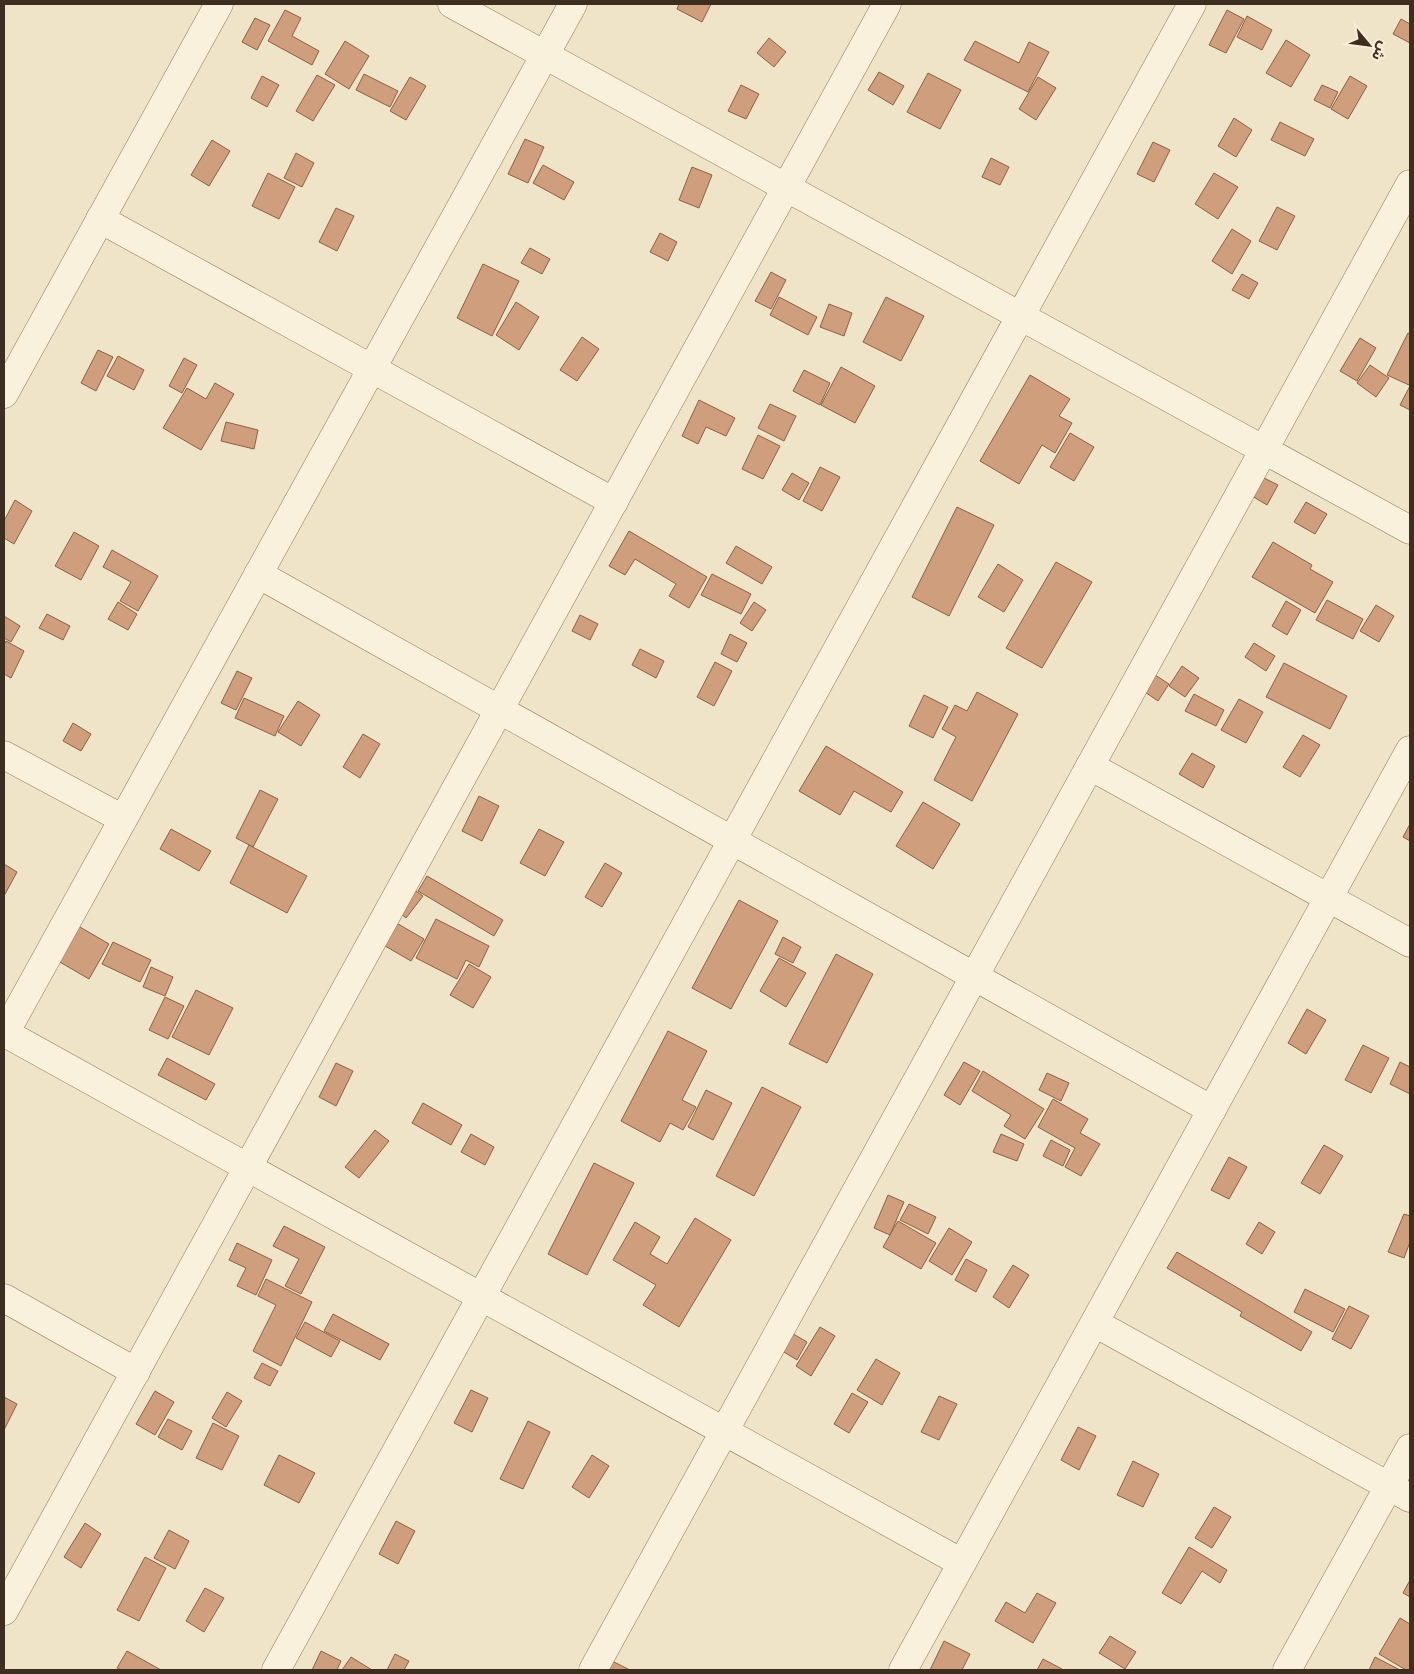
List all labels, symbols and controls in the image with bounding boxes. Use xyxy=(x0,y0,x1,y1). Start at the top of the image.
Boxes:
north arrow xyxy=(1344,20,1394,70)
text: ش xyxy=(1368,39,1394,65)

